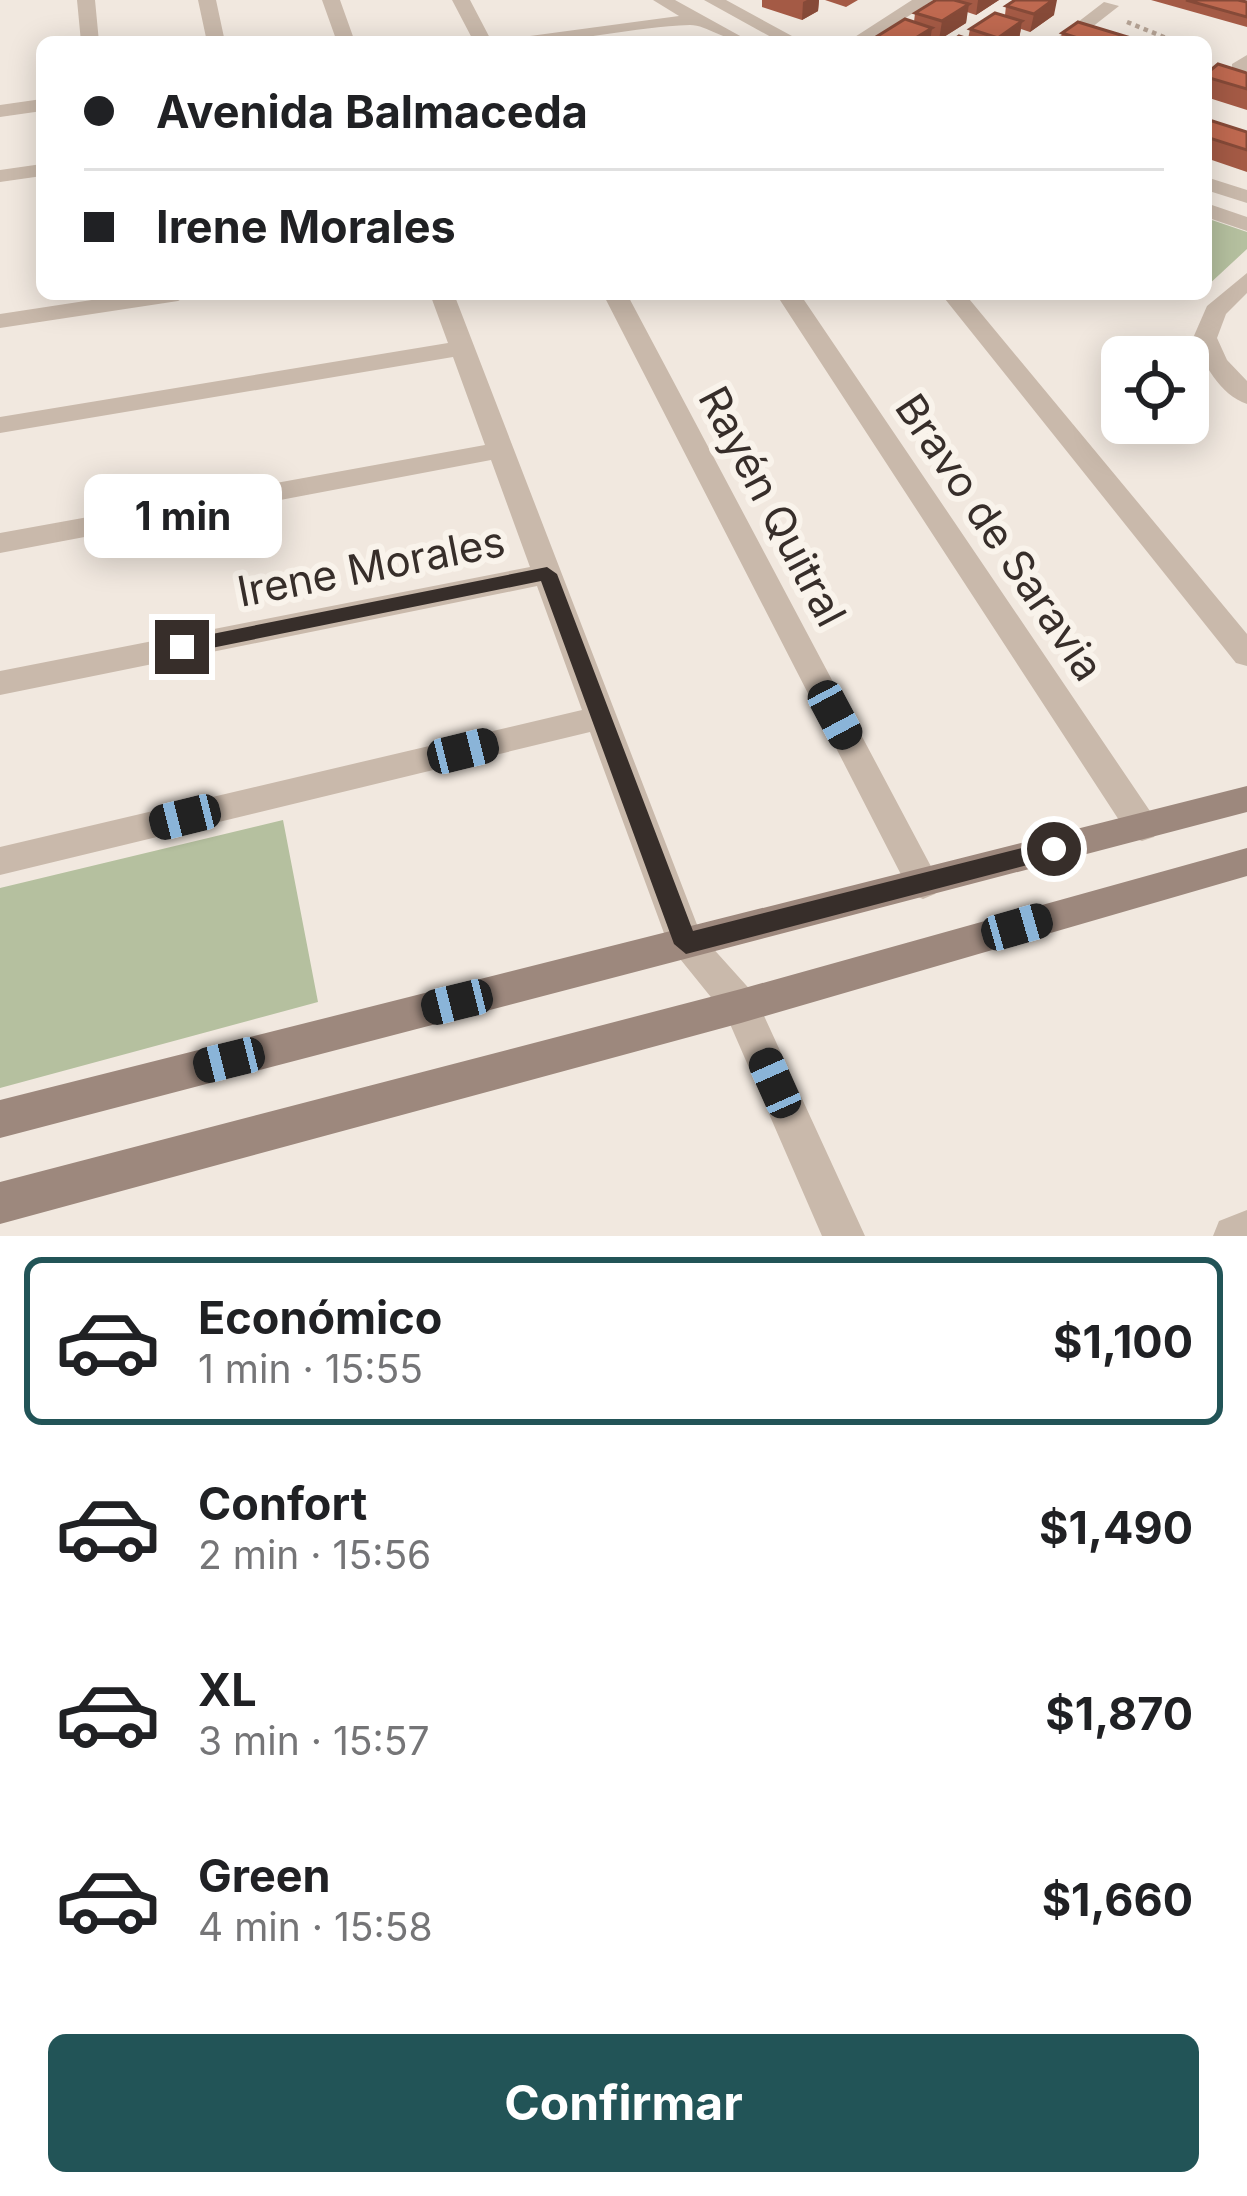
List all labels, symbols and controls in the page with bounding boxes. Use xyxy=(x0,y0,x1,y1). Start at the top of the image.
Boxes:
text: Avenida Balmaceda xyxy=(156,84,588,139)
text: Irene Morales xyxy=(156,199,456,254)
map controls xyxy=(1101,336,1209,444)
button: locate xyxy=(1101,336,1209,444)
street label: Rayén Quitral xyxy=(688,377,858,635)
street label: Bravo de Saravia xyxy=(885,384,1115,690)
callout: 1 min xyxy=(83,473,281,557)
text: 1 min xyxy=(135,492,231,539)
street label: Irene Morales xyxy=(233,515,509,617)
route end xyxy=(155,620,209,674)
car xyxy=(802,675,868,755)
car xyxy=(424,725,502,777)
car xyxy=(146,791,224,843)
route start xyxy=(1027,822,1081,876)
car xyxy=(977,900,1057,954)
car xyxy=(418,976,496,1028)
car xyxy=(190,1034,268,1086)
car xyxy=(744,1043,806,1123)
icon: car xyxy=(54,1287,162,1395)
text: Económico xyxy=(198,1290,442,1345)
text: $1,100 xyxy=(1053,1314,1193,1369)
text: 1 min · 15:55 xyxy=(198,1345,423,1392)
icon: car xyxy=(54,1473,162,1581)
text: Confort xyxy=(198,1476,367,1531)
text: $1,490 xyxy=(1039,1500,1193,1555)
text: 2 min · 15:56 xyxy=(198,1531,431,1578)
icon: car xyxy=(54,1659,162,1767)
text: XL xyxy=(198,1662,257,1717)
text: $1,870 xyxy=(1045,1686,1193,1741)
text: 3 min · 15:57 xyxy=(198,1717,429,1764)
icon: car xyxy=(54,1845,162,1953)
text: Green xyxy=(198,1848,331,1903)
text: $1,660 xyxy=(1042,1872,1193,1927)
text: 4 min · 15:58 xyxy=(198,1903,433,1950)
button: Confirmar xyxy=(48,2034,1199,2172)

